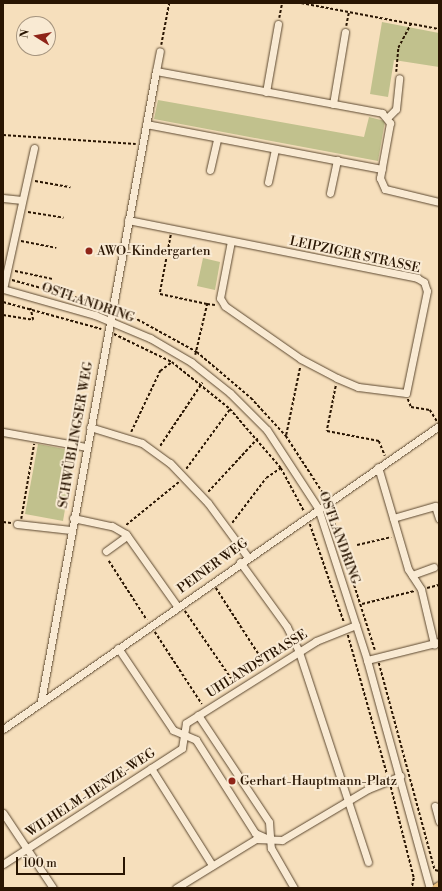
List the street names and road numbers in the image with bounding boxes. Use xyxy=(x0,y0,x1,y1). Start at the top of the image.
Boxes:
street label: LEIPZIGER STRASSE xyxy=(288,234,422,276)
street label: OSTLANDRING xyxy=(39,280,137,326)
street label: SCHWÜBLINGSER WEG xyxy=(55,361,97,509)
street label: OSTLANDRING xyxy=(315,490,363,586)
street label: PEINER WEG xyxy=(175,535,251,597)
street label: UHLANDSTRASSE xyxy=(204,627,310,701)
street label: WILHELM-HENZE-WEG xyxy=(23,745,159,841)

